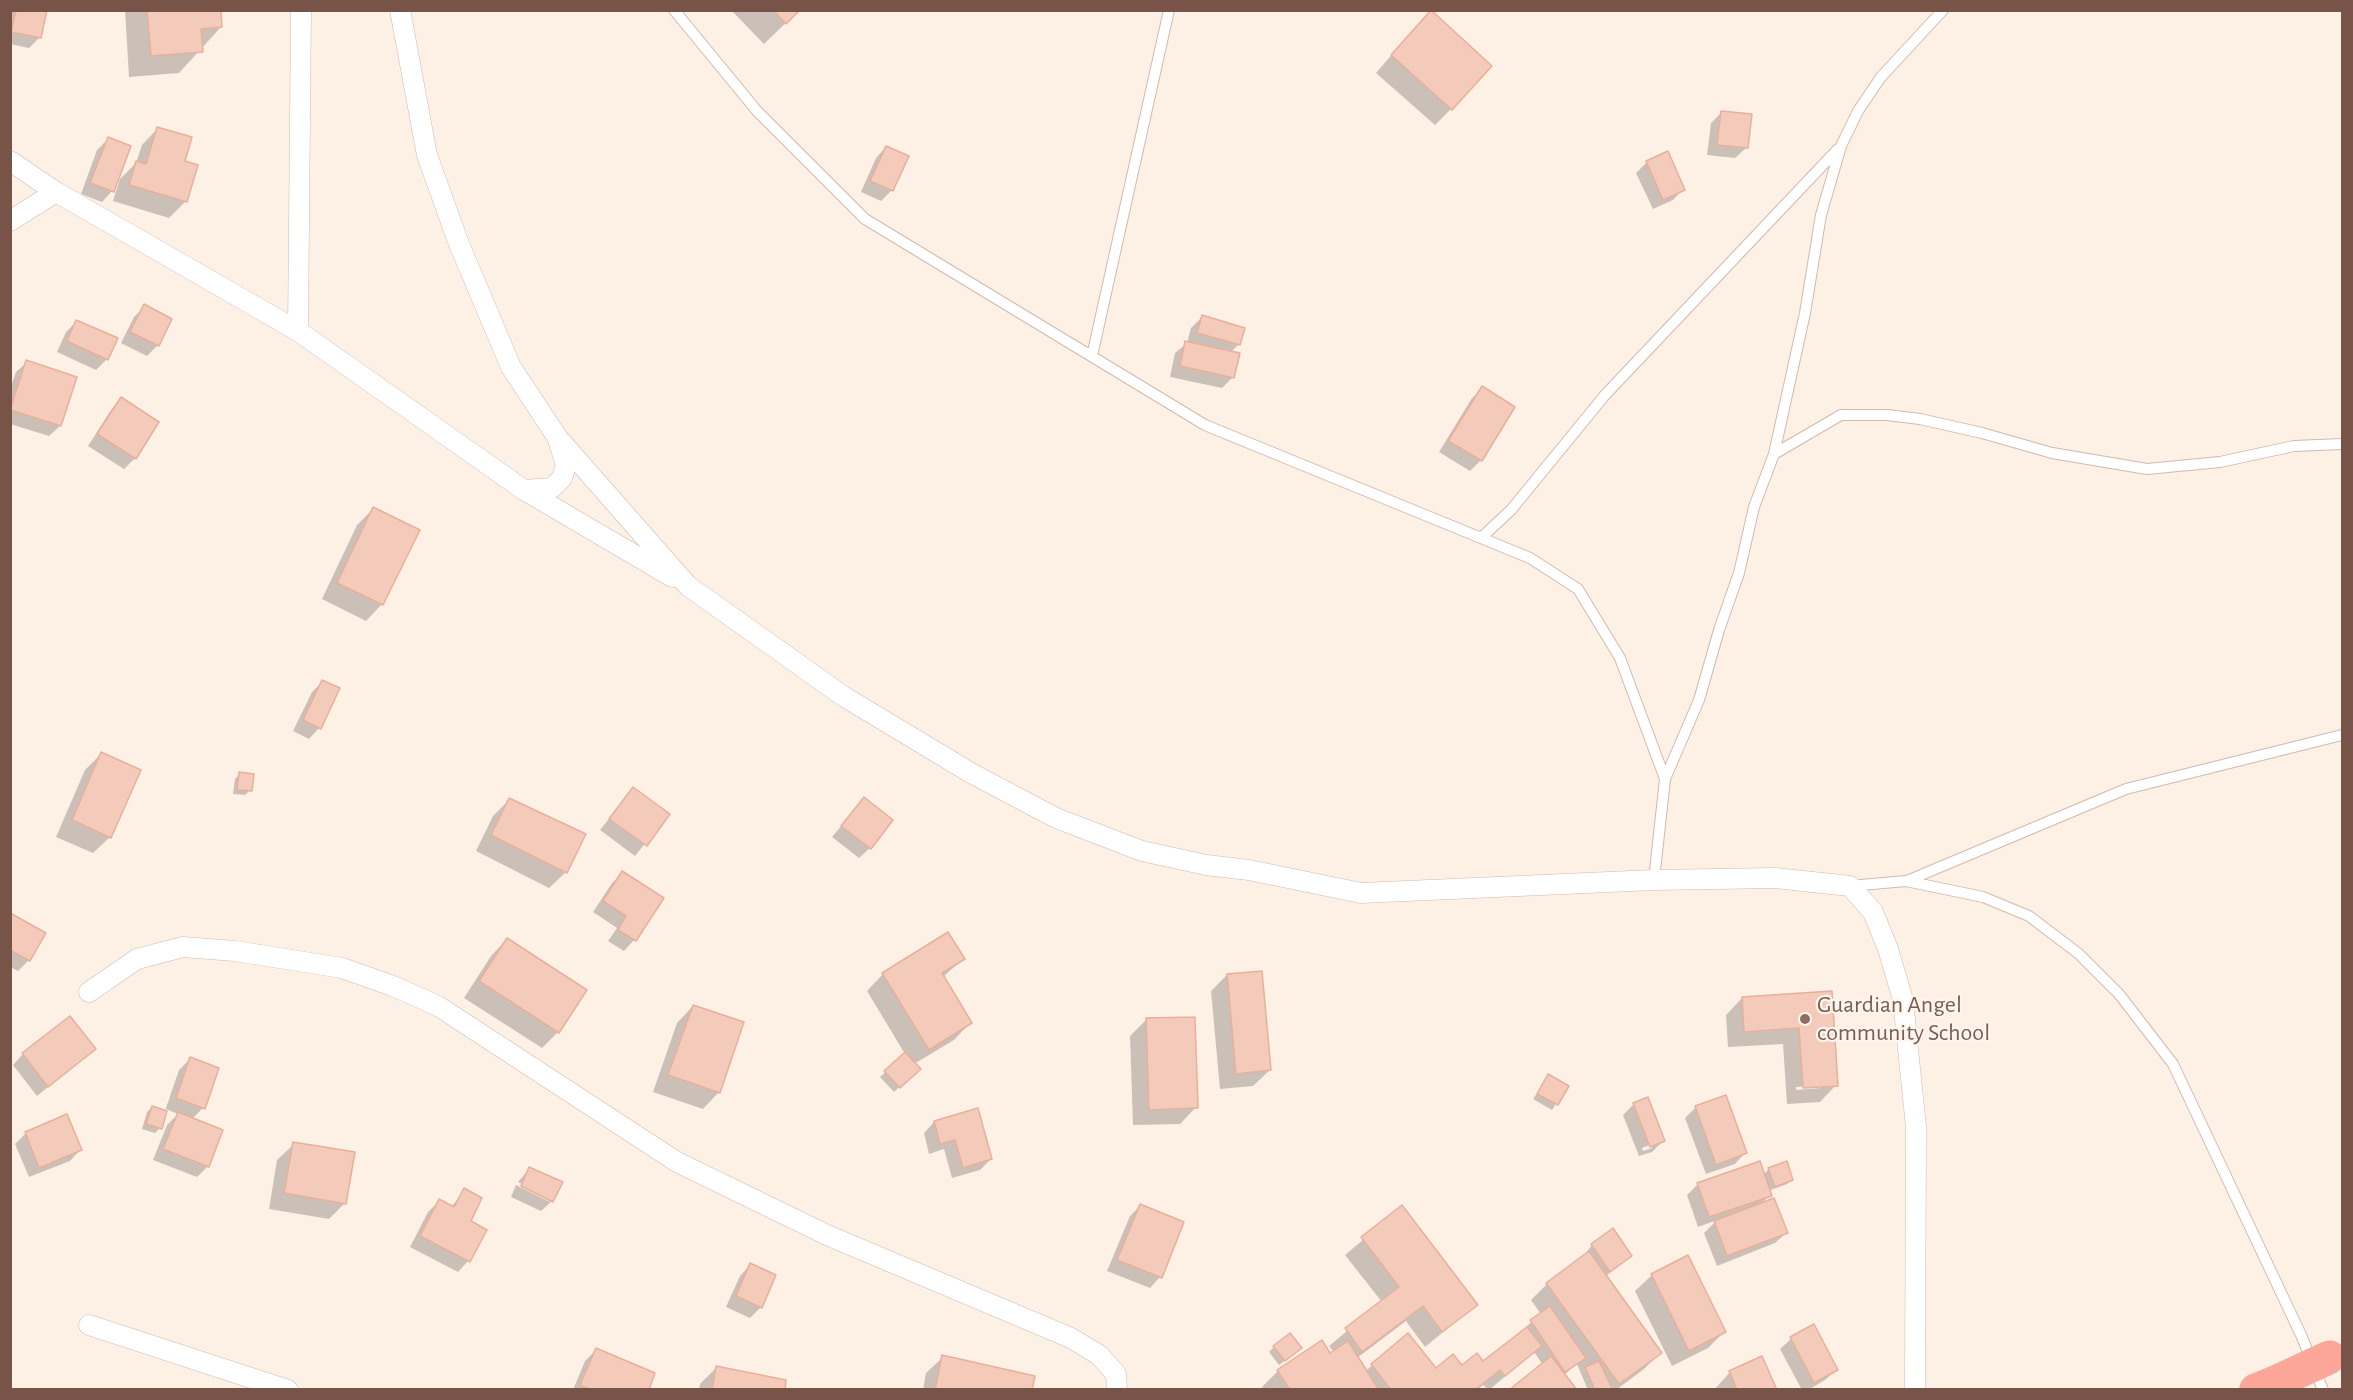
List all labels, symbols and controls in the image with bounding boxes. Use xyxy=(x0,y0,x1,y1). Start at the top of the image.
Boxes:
place label: Guardian Angel community School xyxy=(1817,991,1990,1047)
marker: Guardian Angel community School xyxy=(1798,1012,1812,1026)

